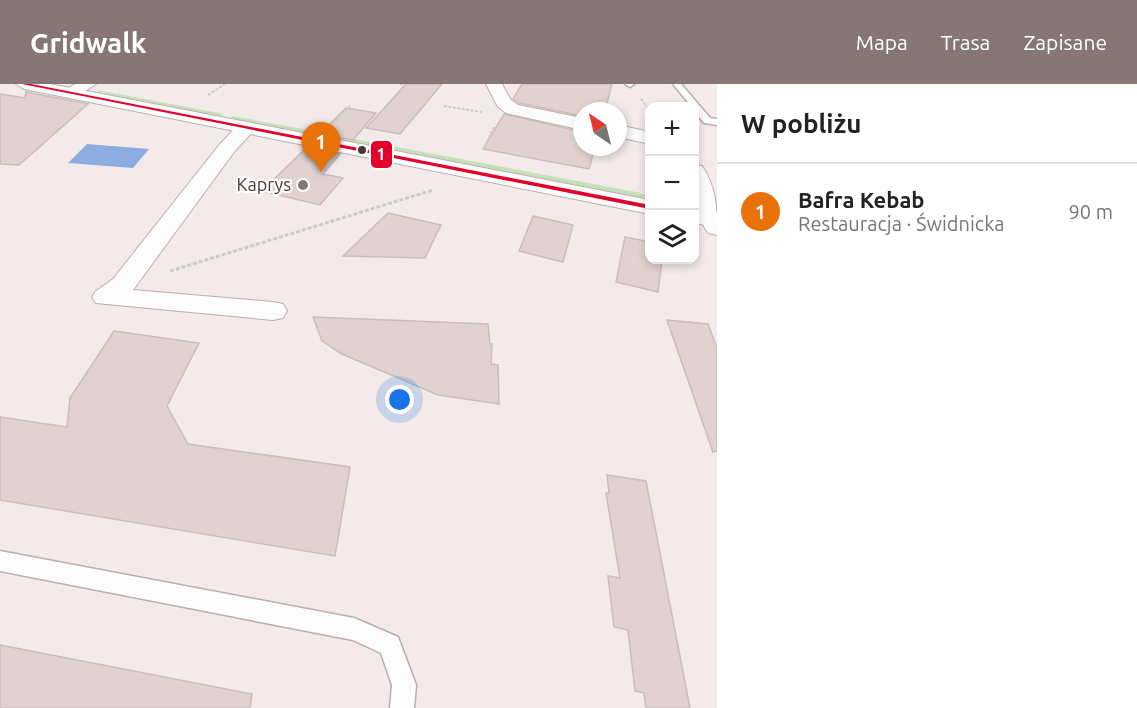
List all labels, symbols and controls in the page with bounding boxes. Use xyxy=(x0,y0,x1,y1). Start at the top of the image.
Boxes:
text: Gridwalk xyxy=(30,27,147,58)
text: Mapa xyxy=(856,30,908,54)
text: Trasa xyxy=(941,30,990,54)
text: Zapisane xyxy=(1023,30,1107,54)
north arrow xyxy=(573,102,627,156)
map controls xyxy=(645,102,699,264)
button: + xyxy=(645,102,699,156)
text: W pobliżu xyxy=(741,109,862,138)
pin: 1 xyxy=(302,122,340,172)
line badge: 1 xyxy=(370,140,393,169)
unlabelled marker xyxy=(356,144,368,156)
text: 1 xyxy=(376,145,386,163)
button: − xyxy=(645,156,699,210)
place label: Kaprys xyxy=(237,174,291,194)
marker: Kaprys xyxy=(296,178,310,192)
text: Bafra Kebab xyxy=(798,187,925,212)
text: 1 xyxy=(755,200,766,223)
text: 90 m xyxy=(1069,200,1113,223)
button: layers xyxy=(645,210,699,264)
text: Restauracja · Świdnicka xyxy=(798,212,1005,235)
your location xyxy=(385,385,414,414)

